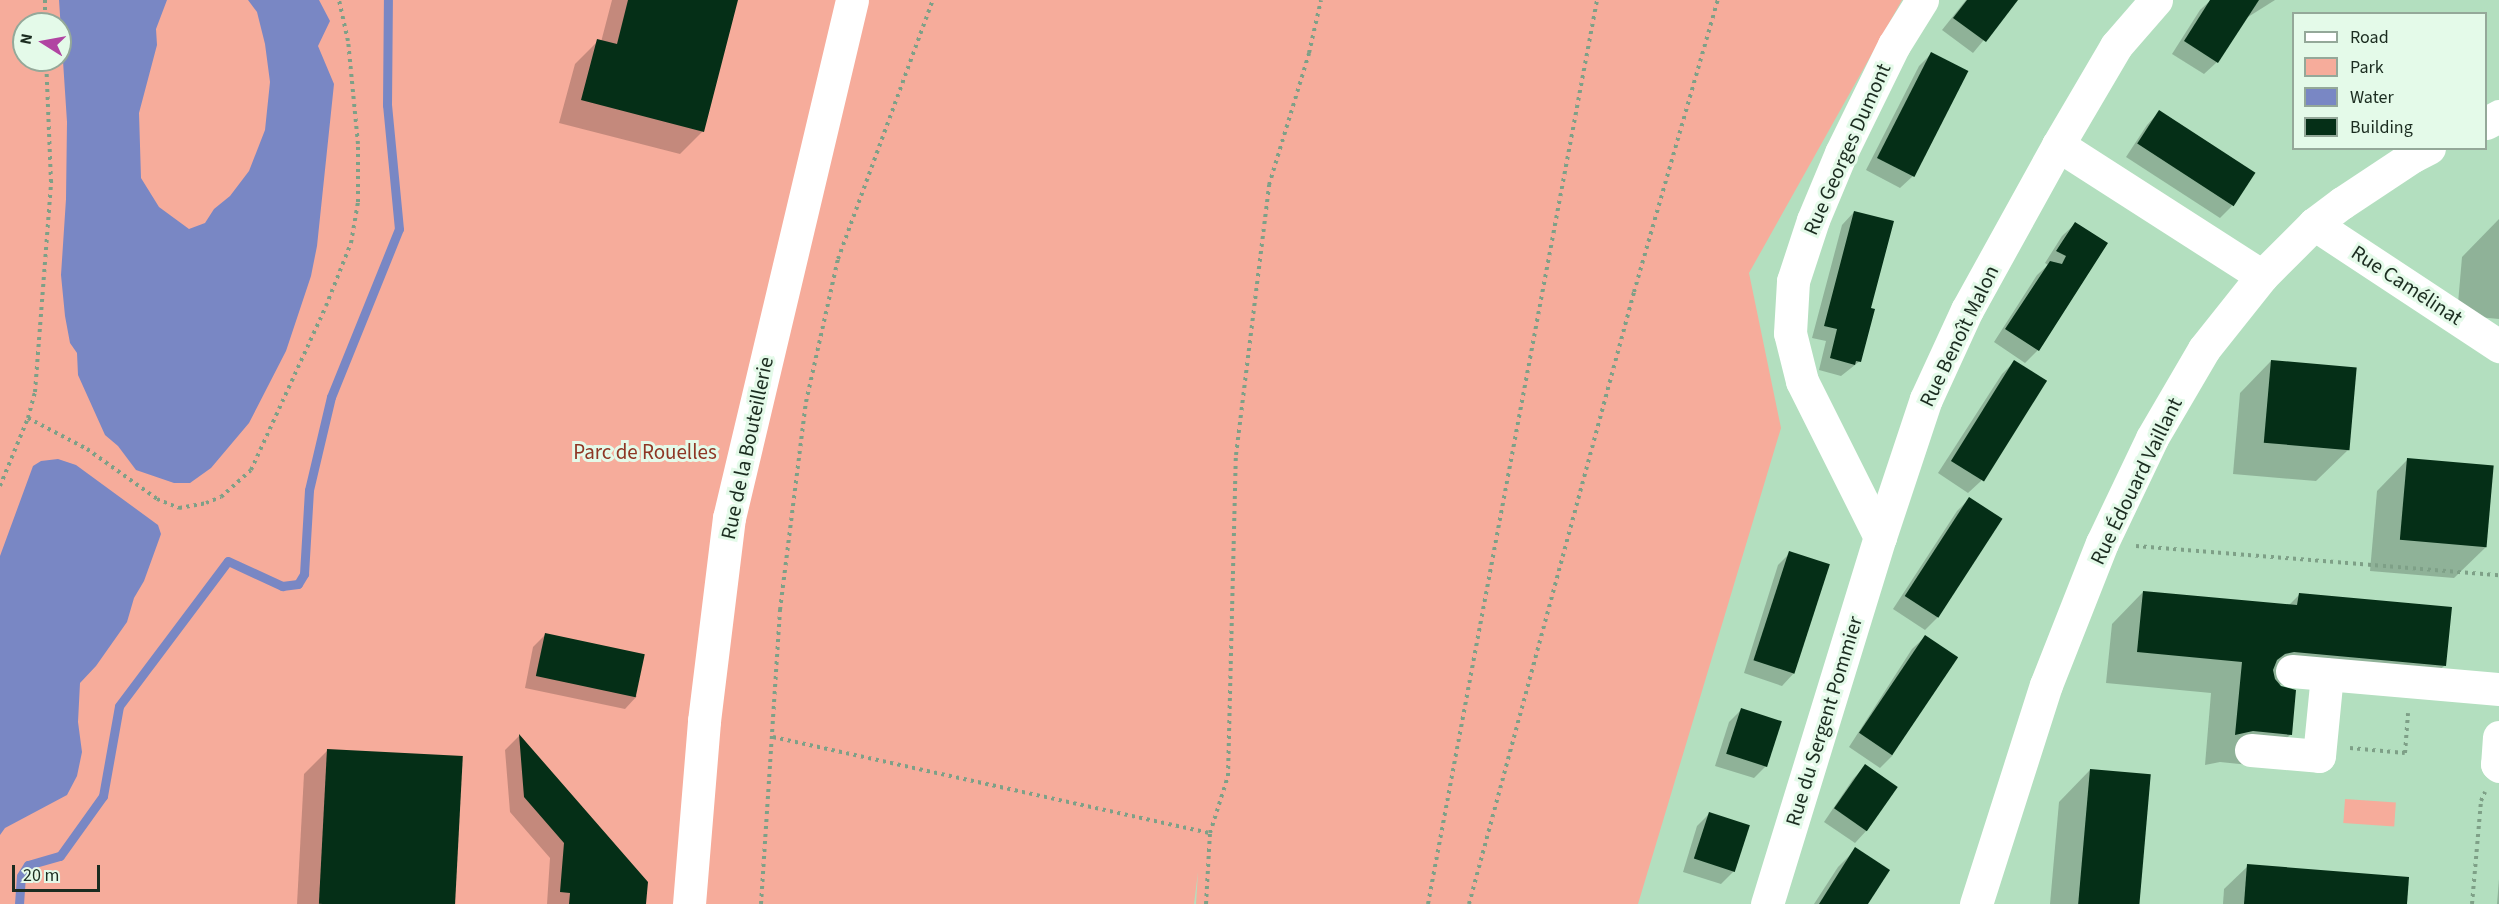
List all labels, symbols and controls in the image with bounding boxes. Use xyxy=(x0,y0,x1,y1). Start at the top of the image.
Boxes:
north arrow xyxy=(12,12,72,72)
legend xyxy=(2292,12,2487,150)
text: Road xyxy=(2350,25,2389,50)
text: N xyxy=(14,32,38,46)
text: Park xyxy=(2350,55,2384,80)
street label: Rue Georges Dumont xyxy=(1798,59,1896,239)
text: Water xyxy=(2350,85,2394,110)
text: Building xyxy=(2350,115,2413,140)
street label: Rue Camélinat xyxy=(2347,240,2467,330)
street label: Rue Benoît Malon xyxy=(1914,261,2004,411)
street label: Rue de la Bouteillerie xyxy=(715,354,779,542)
street label: Rue Édouard Vaillant xyxy=(2085,393,2187,569)
park label: Parc de Rouelles xyxy=(573,439,717,465)
street label: Rue du Sergent Pommier xyxy=(1780,613,1868,829)
scale bar xyxy=(15,853,104,891)
text: 20 m xyxy=(23,863,59,888)

